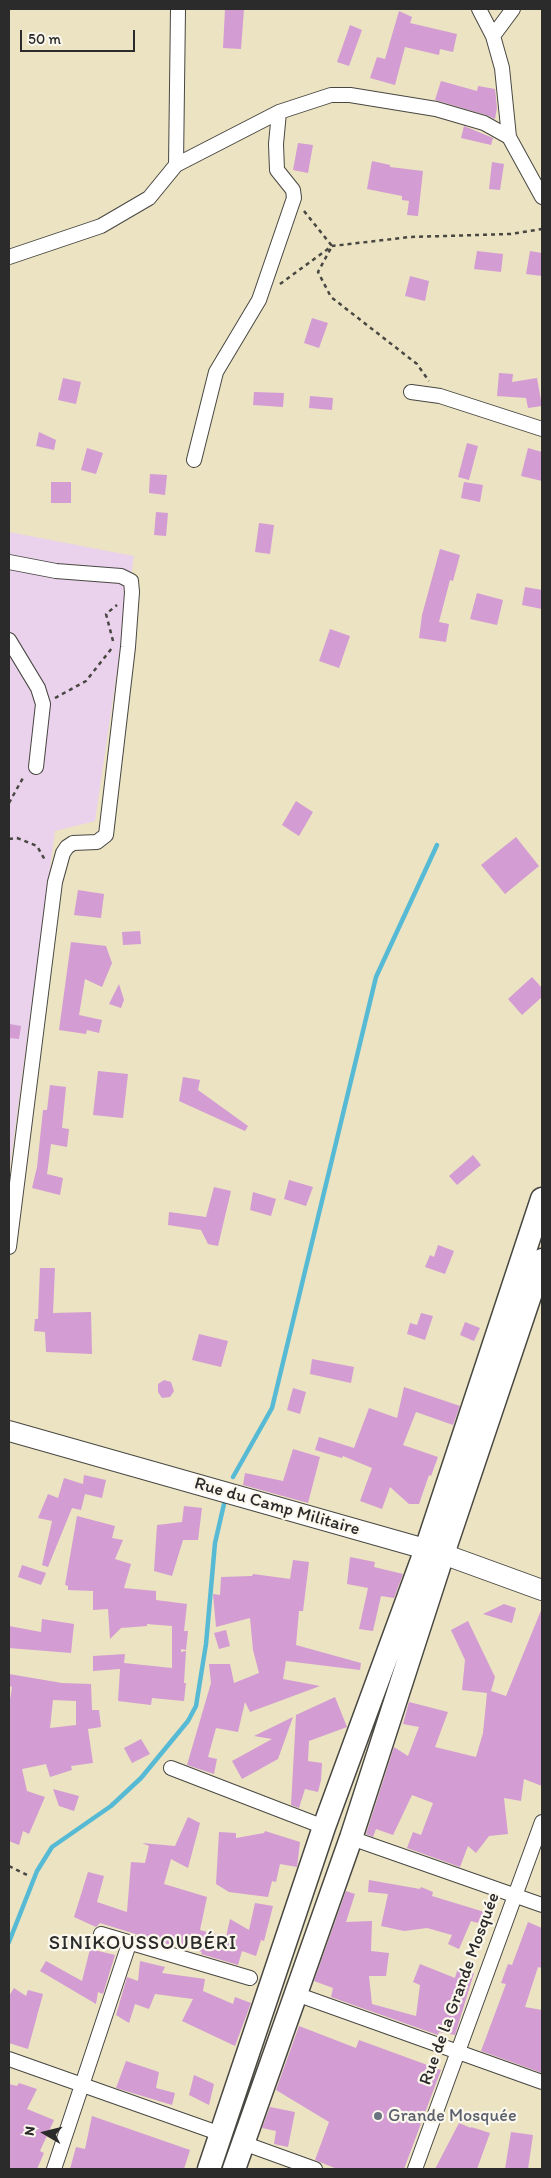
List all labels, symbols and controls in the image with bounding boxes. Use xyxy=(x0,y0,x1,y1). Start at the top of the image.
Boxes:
scale bar xyxy=(22,20,138,52)
text: 50 m xyxy=(28,30,61,48)
street label: Rue du Camp Militaire xyxy=(192,1473,362,1541)
street label: Rue de la Grande Mosquée xyxy=(415,1890,505,2088)
district label: SINIKOUSSOUBÉRI xyxy=(48,1932,238,1956)
place label: Grande Mosquée xyxy=(388,2105,517,2127)
north arrow xyxy=(20,2108,70,2158)
marker: Grande Mosquée xyxy=(372,2110,384,2122)
text: N xyxy=(21,2125,39,2137)

